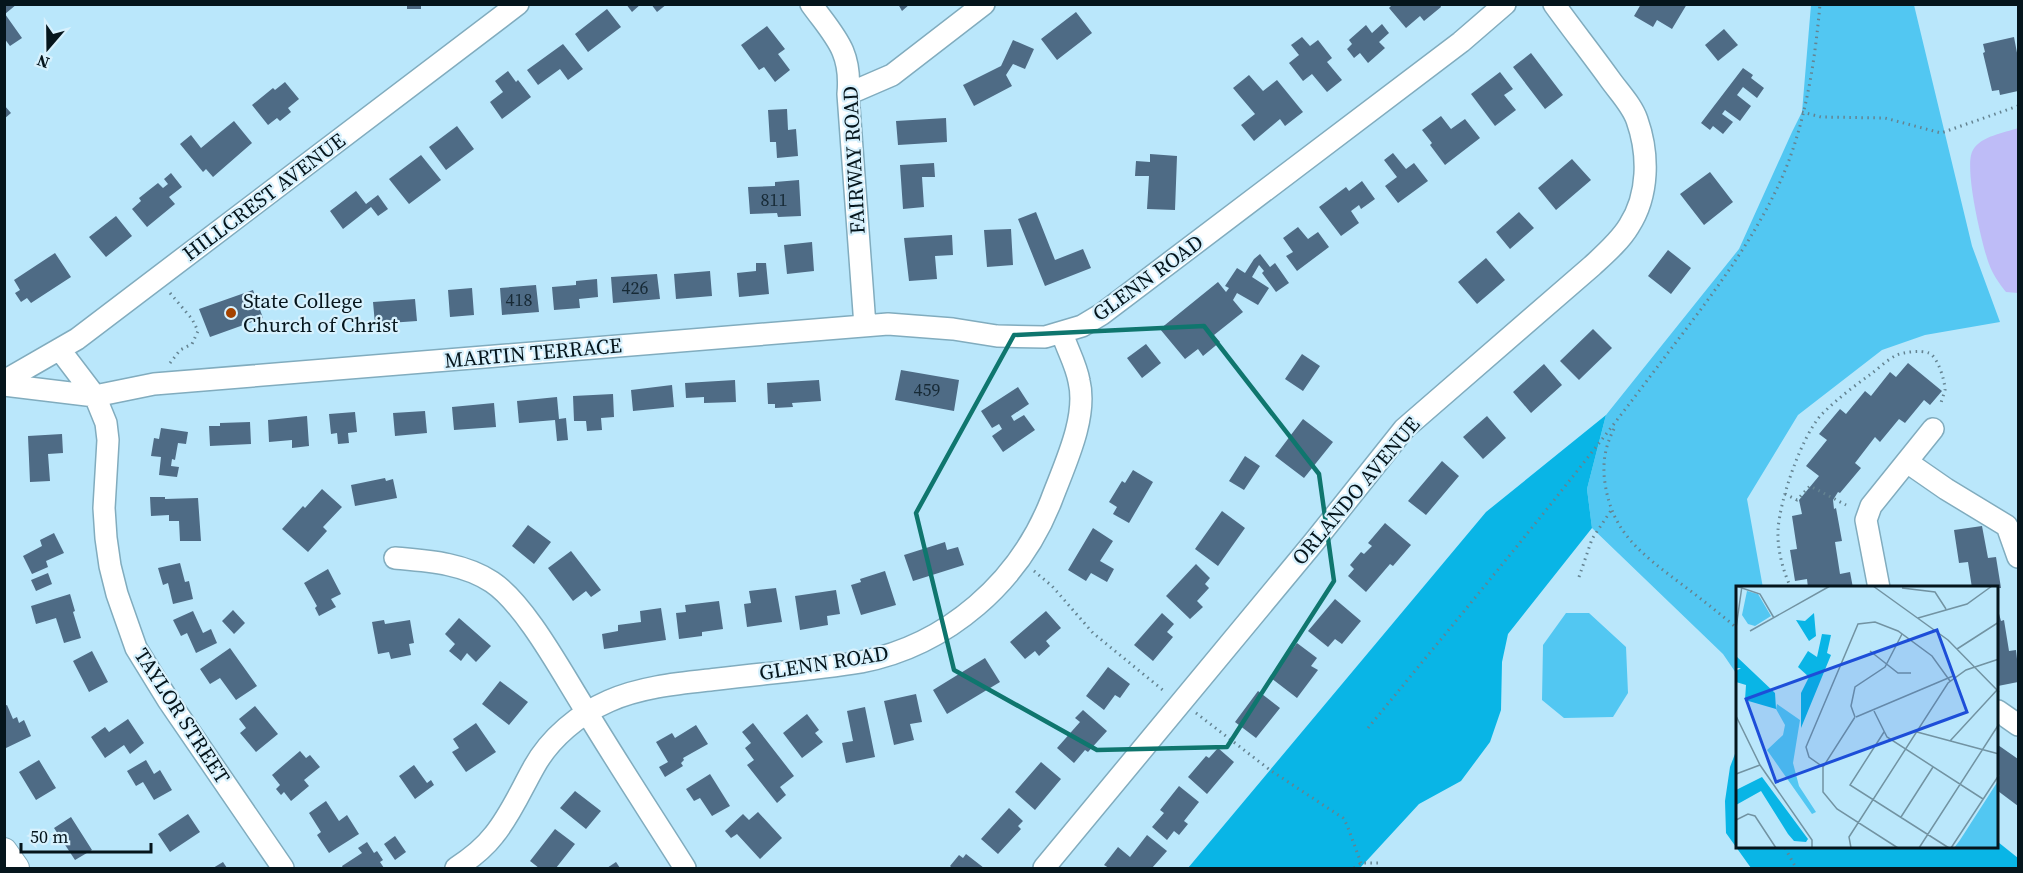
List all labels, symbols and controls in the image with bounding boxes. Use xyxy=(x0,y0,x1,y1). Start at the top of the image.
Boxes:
north arrow xyxy=(18,18,78,78)
text: N xyxy=(33,50,52,74)
street label: FAIRWAY ROAD xyxy=(835,85,872,235)
street label: HILLCREST AVENUE xyxy=(176,126,351,267)
house number: 811 xyxy=(761,187,788,212)
street label: GLENN ROAD xyxy=(1086,227,1209,328)
house number: 426 xyxy=(622,275,649,300)
place label: State College Church of Christ xyxy=(243,286,398,339)
house number: 418 xyxy=(506,287,533,312)
marker: State College Church of Christ xyxy=(224,306,238,320)
street label: MARTIN TERRACE xyxy=(443,330,623,375)
house number: 459 xyxy=(914,377,941,402)
street label: ORLANDO AVENUE xyxy=(1285,410,1426,571)
inset map xyxy=(1736,586,1999,849)
street label: GLENN ROAD xyxy=(757,638,891,687)
street label: TAYLOR STREET xyxy=(128,642,237,789)
scale bar xyxy=(21,816,152,854)
text: 50 m xyxy=(30,824,68,849)

